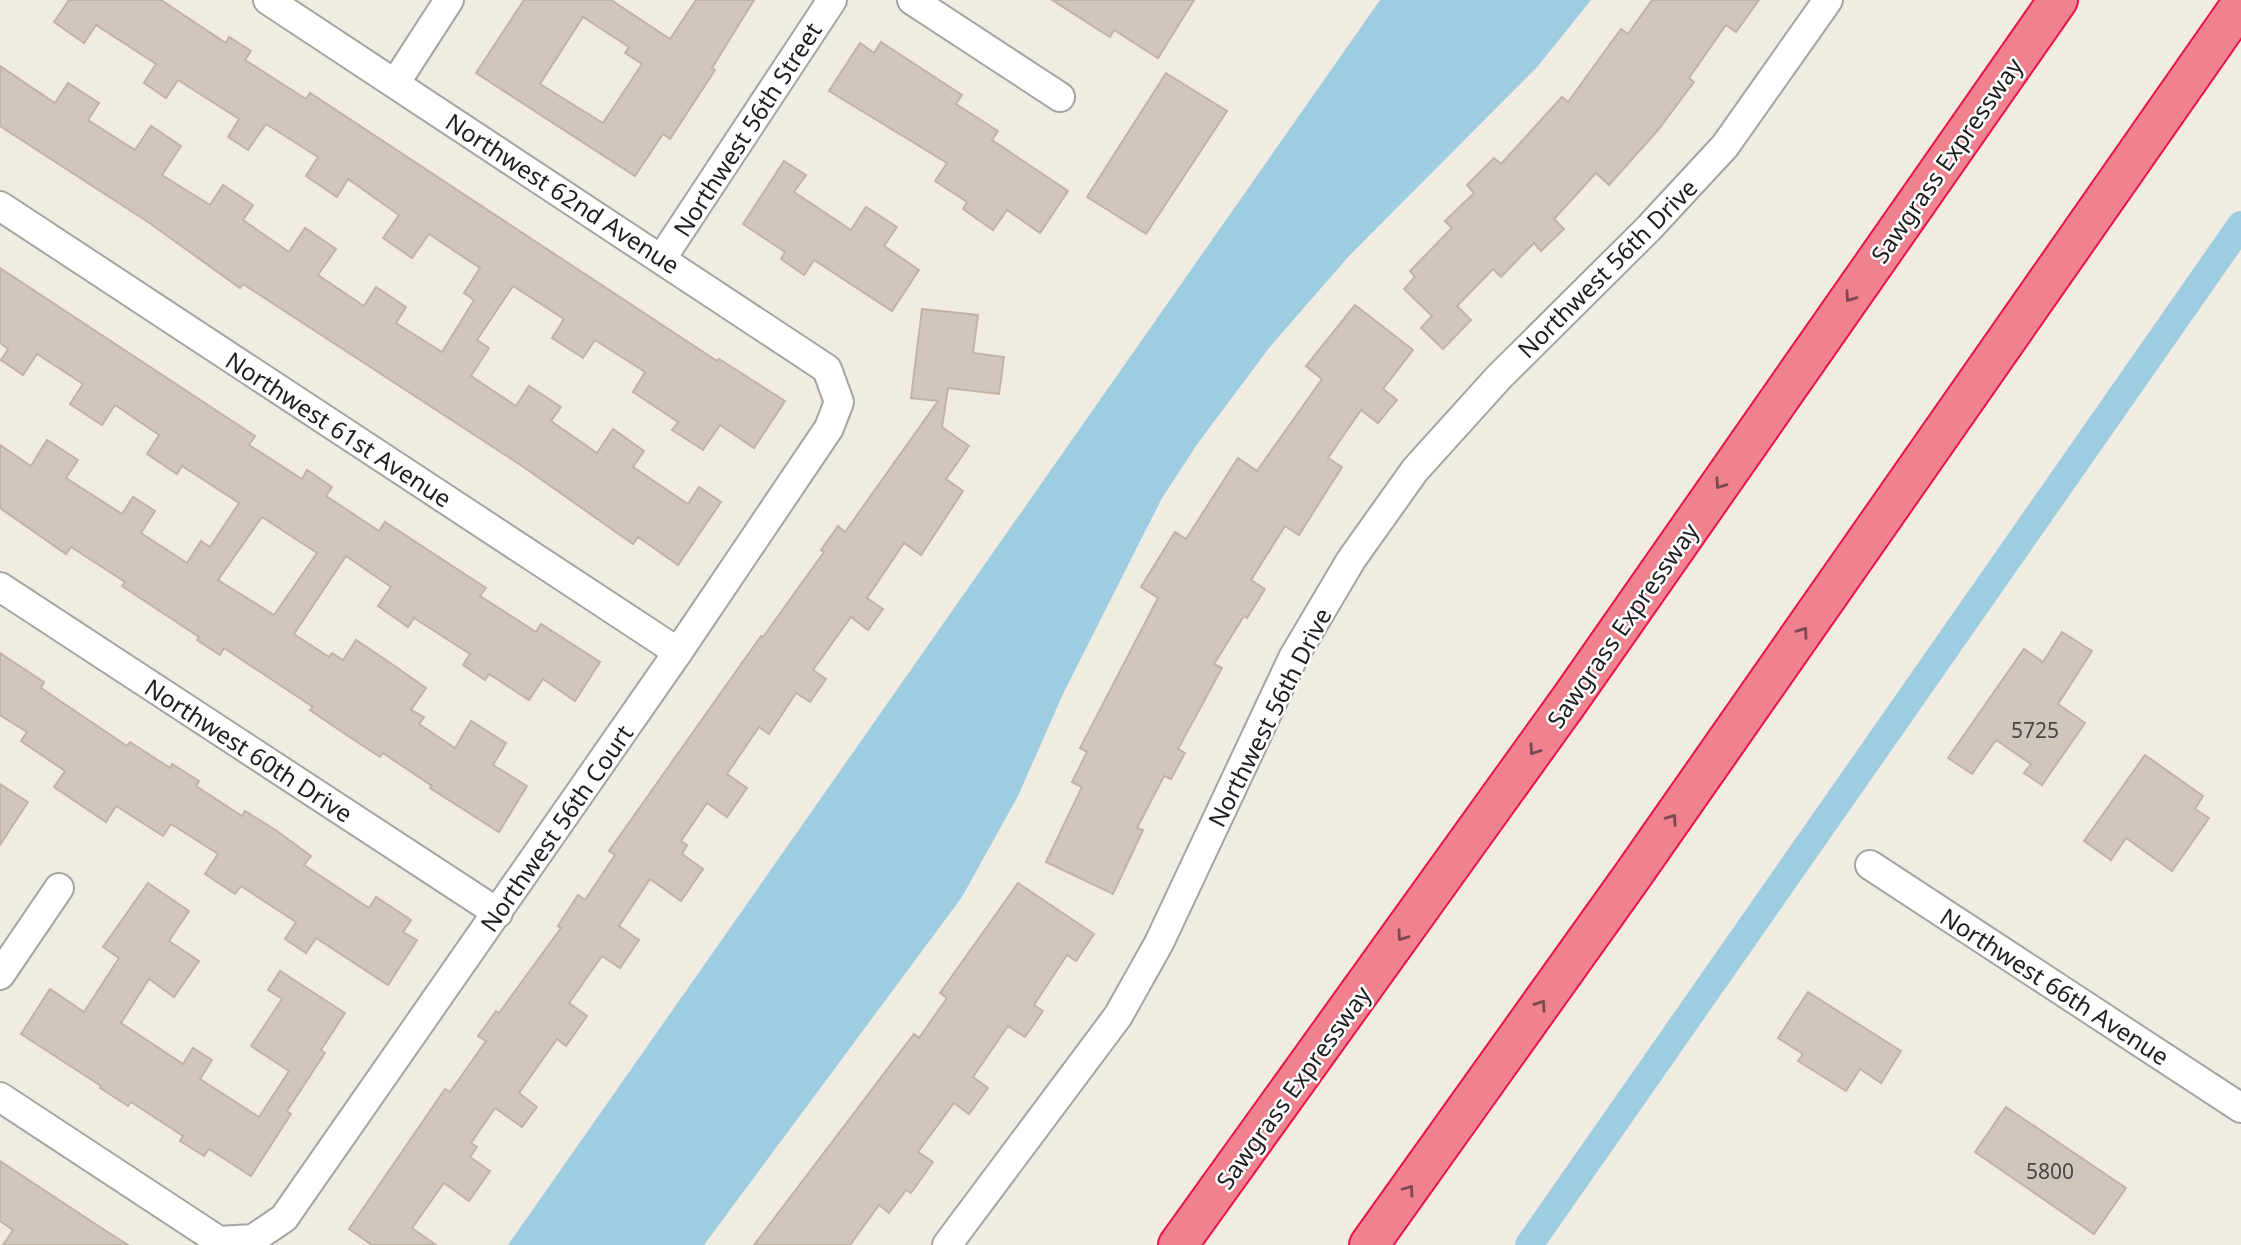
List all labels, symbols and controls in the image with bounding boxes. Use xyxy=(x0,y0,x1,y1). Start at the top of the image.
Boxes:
street label: Northwest 56th Street xyxy=(665,15,829,242)
street label: Sawgrass Expressway xyxy=(1863,50,2030,269)
street label: Northwest 62nd Avenue xyxy=(440,105,686,281)
street label: Northwest 56th Drive xyxy=(1510,171,1704,365)
one-way arrow xyxy=(1846,289,1858,302)
street label: Northwest 61st Avenue xyxy=(220,344,458,514)
one-way arrow xyxy=(1716,476,1728,489)
street label: Sawgrass Expressway xyxy=(1539,515,1706,734)
street label: Northwest 56th Drive xyxy=(1199,602,1339,832)
one-way arrow xyxy=(1795,627,1808,640)
street label: Northwest 60th Drive xyxy=(139,670,359,830)
house number: 5725 xyxy=(2011,716,2059,744)
street label: Northwest 56th Court xyxy=(472,718,640,938)
one-way arrow xyxy=(1530,742,1542,755)
one-way arrow xyxy=(1664,814,1676,827)
street label: Northwest 66th Avenue xyxy=(1934,900,2176,1072)
one-way arrow xyxy=(1398,928,1410,941)
street label: Sawgrass Expressway xyxy=(1208,978,1378,1195)
one-way arrow xyxy=(1533,1000,1545,1013)
house number: 5800 xyxy=(2026,1157,2074,1185)
one-way arrow xyxy=(1400,1185,1413,1198)

